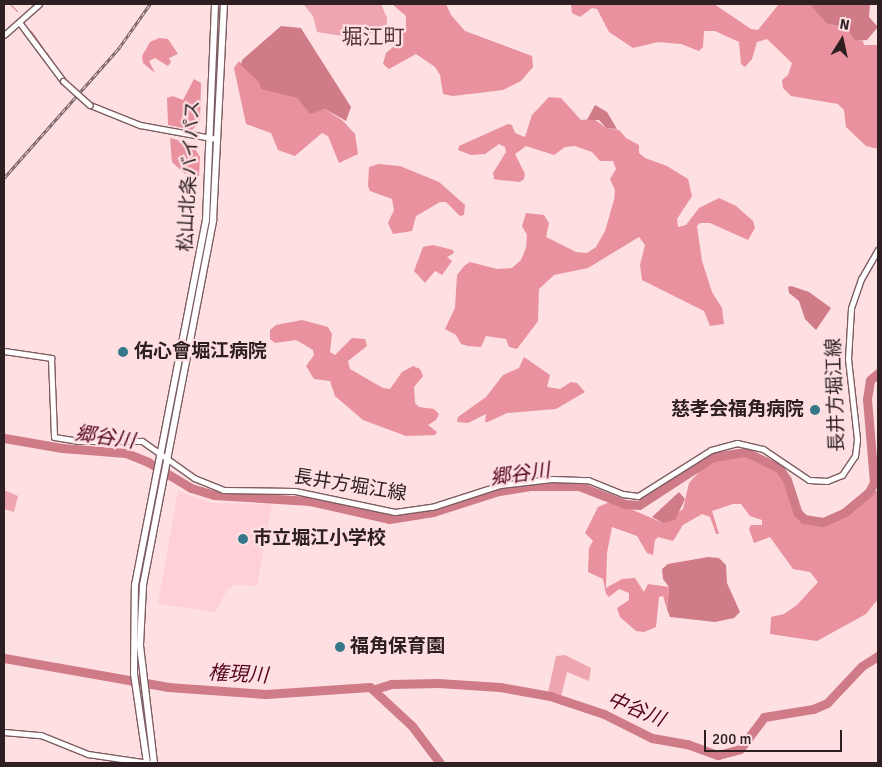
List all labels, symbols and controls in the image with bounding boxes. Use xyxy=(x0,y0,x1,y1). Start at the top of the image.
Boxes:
north arrow xyxy=(817,15,867,65)
text: N xyxy=(838,16,851,34)
district label: 堀江町 xyxy=(342,24,404,50)
street label: 松山北条バイパス xyxy=(175,100,205,252)
street label: 長井方堀江線 xyxy=(823,338,849,452)
place label: 佑心會堀江病院 xyxy=(134,341,267,363)
marker: 佑心會堀江病院 xyxy=(116,345,130,359)
place label: 慈孝会福角病院 xyxy=(671,399,804,421)
marker: 慈孝会福角病院 xyxy=(808,403,822,417)
water label: 郷谷川 xyxy=(74,421,136,453)
water label: 郷谷川 xyxy=(489,458,551,490)
street label: 長井方堀江線 xyxy=(292,466,408,506)
place label: 市立堀江小学校 xyxy=(253,528,386,550)
marker: 市立堀江小学校 xyxy=(237,533,249,545)
place label: 福角保育園 xyxy=(350,636,445,658)
marker: 福角保育園 xyxy=(334,641,346,653)
water label: 権現川 xyxy=(207,660,269,688)
water label: 中谷川 xyxy=(604,687,668,731)
scale bar xyxy=(707,720,844,752)
text: 200 m xyxy=(712,730,752,748)

